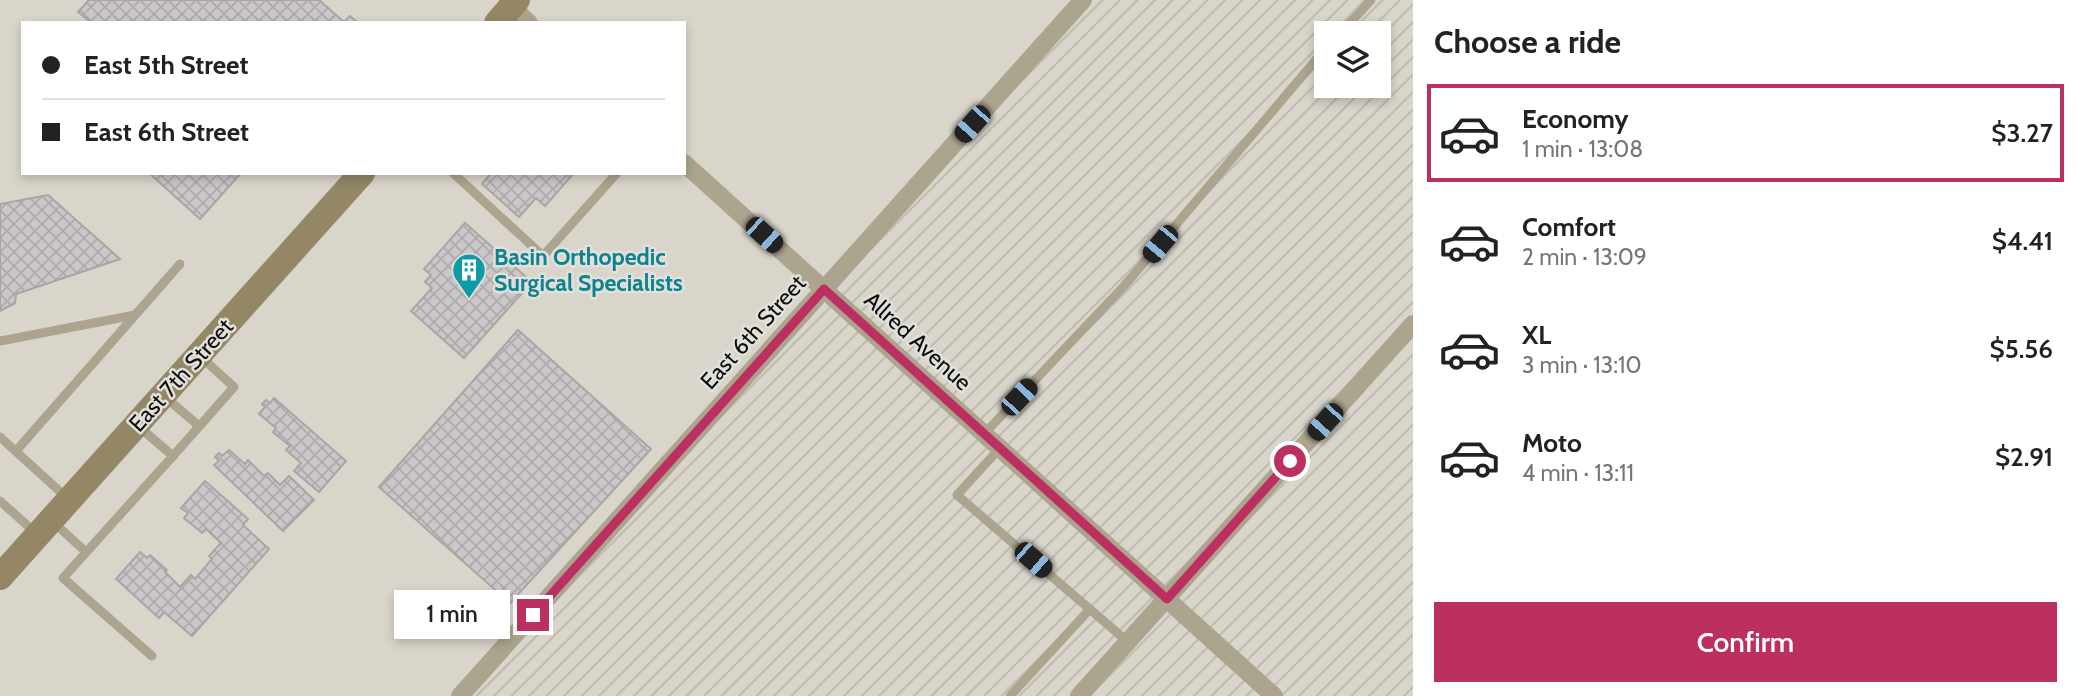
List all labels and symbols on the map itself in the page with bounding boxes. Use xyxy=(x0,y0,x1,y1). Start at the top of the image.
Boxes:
car xyxy=(951,101,994,147)
car xyxy=(742,213,787,257)
car xyxy=(1139,221,1182,267)
place label: Basin Orthopedic Surgical Specialists xyxy=(494,243,683,297)
building icon: Basin Orthopedic Surgical Specialists xyxy=(450,251,488,300)
street label: East 6th Street xyxy=(694,269,812,395)
street label: Allred Avenue xyxy=(859,286,978,397)
street label: East 7th Street xyxy=(123,313,239,437)
car xyxy=(997,374,1042,420)
car xyxy=(1304,399,1347,445)
route start xyxy=(1274,445,1306,477)
car xyxy=(1011,538,1056,582)
callout: 1 min xyxy=(393,590,508,640)
route end xyxy=(517,599,549,631)

